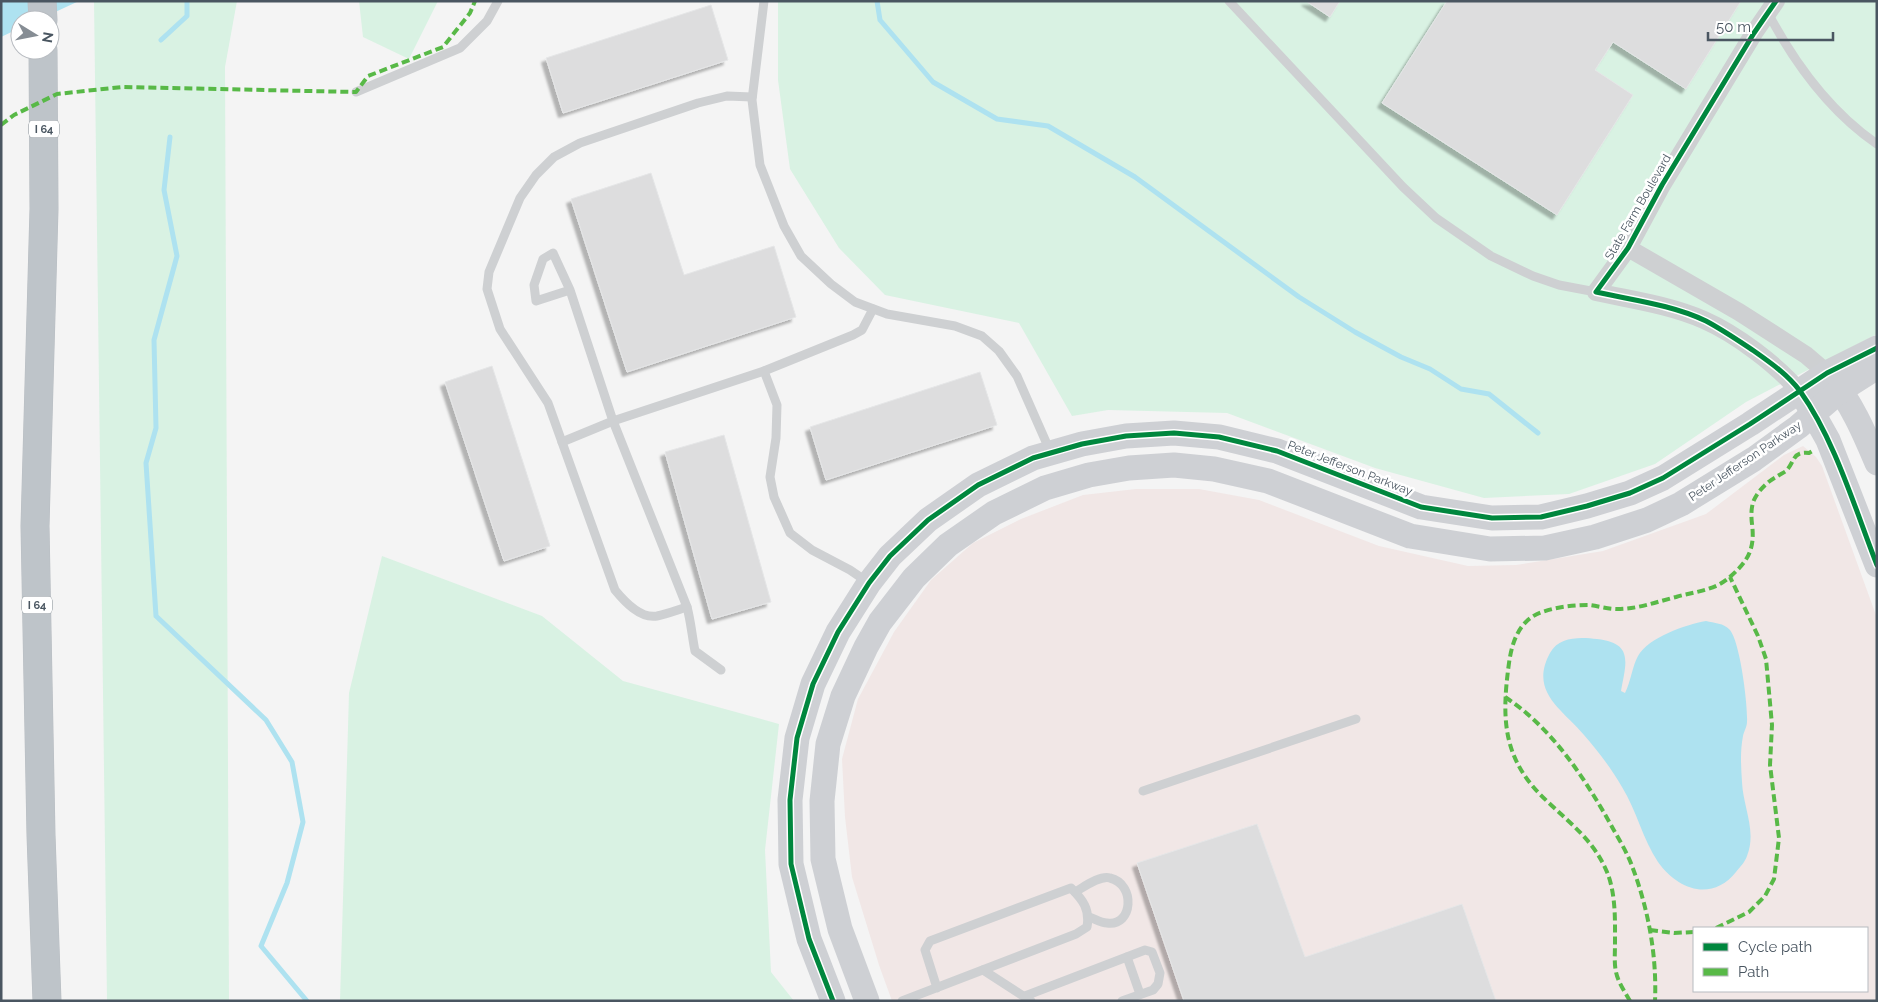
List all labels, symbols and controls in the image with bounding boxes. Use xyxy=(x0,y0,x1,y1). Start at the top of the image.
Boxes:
north arrow xyxy=(10,10,60,60)
scale bar xyxy=(1708,10,1833,42)
text: 50 m xyxy=(1716,18,1751,36)
text: N xyxy=(39,31,57,44)
road number: I 64 xyxy=(29,120,59,138)
street label: State Farm Boulevard xyxy=(1602,152,1674,262)
street label: Peter Jefferson Parkway xyxy=(1686,418,1804,504)
street label: Peter Jefferson Parkway xyxy=(1286,438,1415,498)
road number: I 64 xyxy=(22,596,52,614)
legend xyxy=(1693,927,1868,992)
text: Cycle path xyxy=(1738,938,1812,956)
text: Path xyxy=(1738,963,1769,981)

